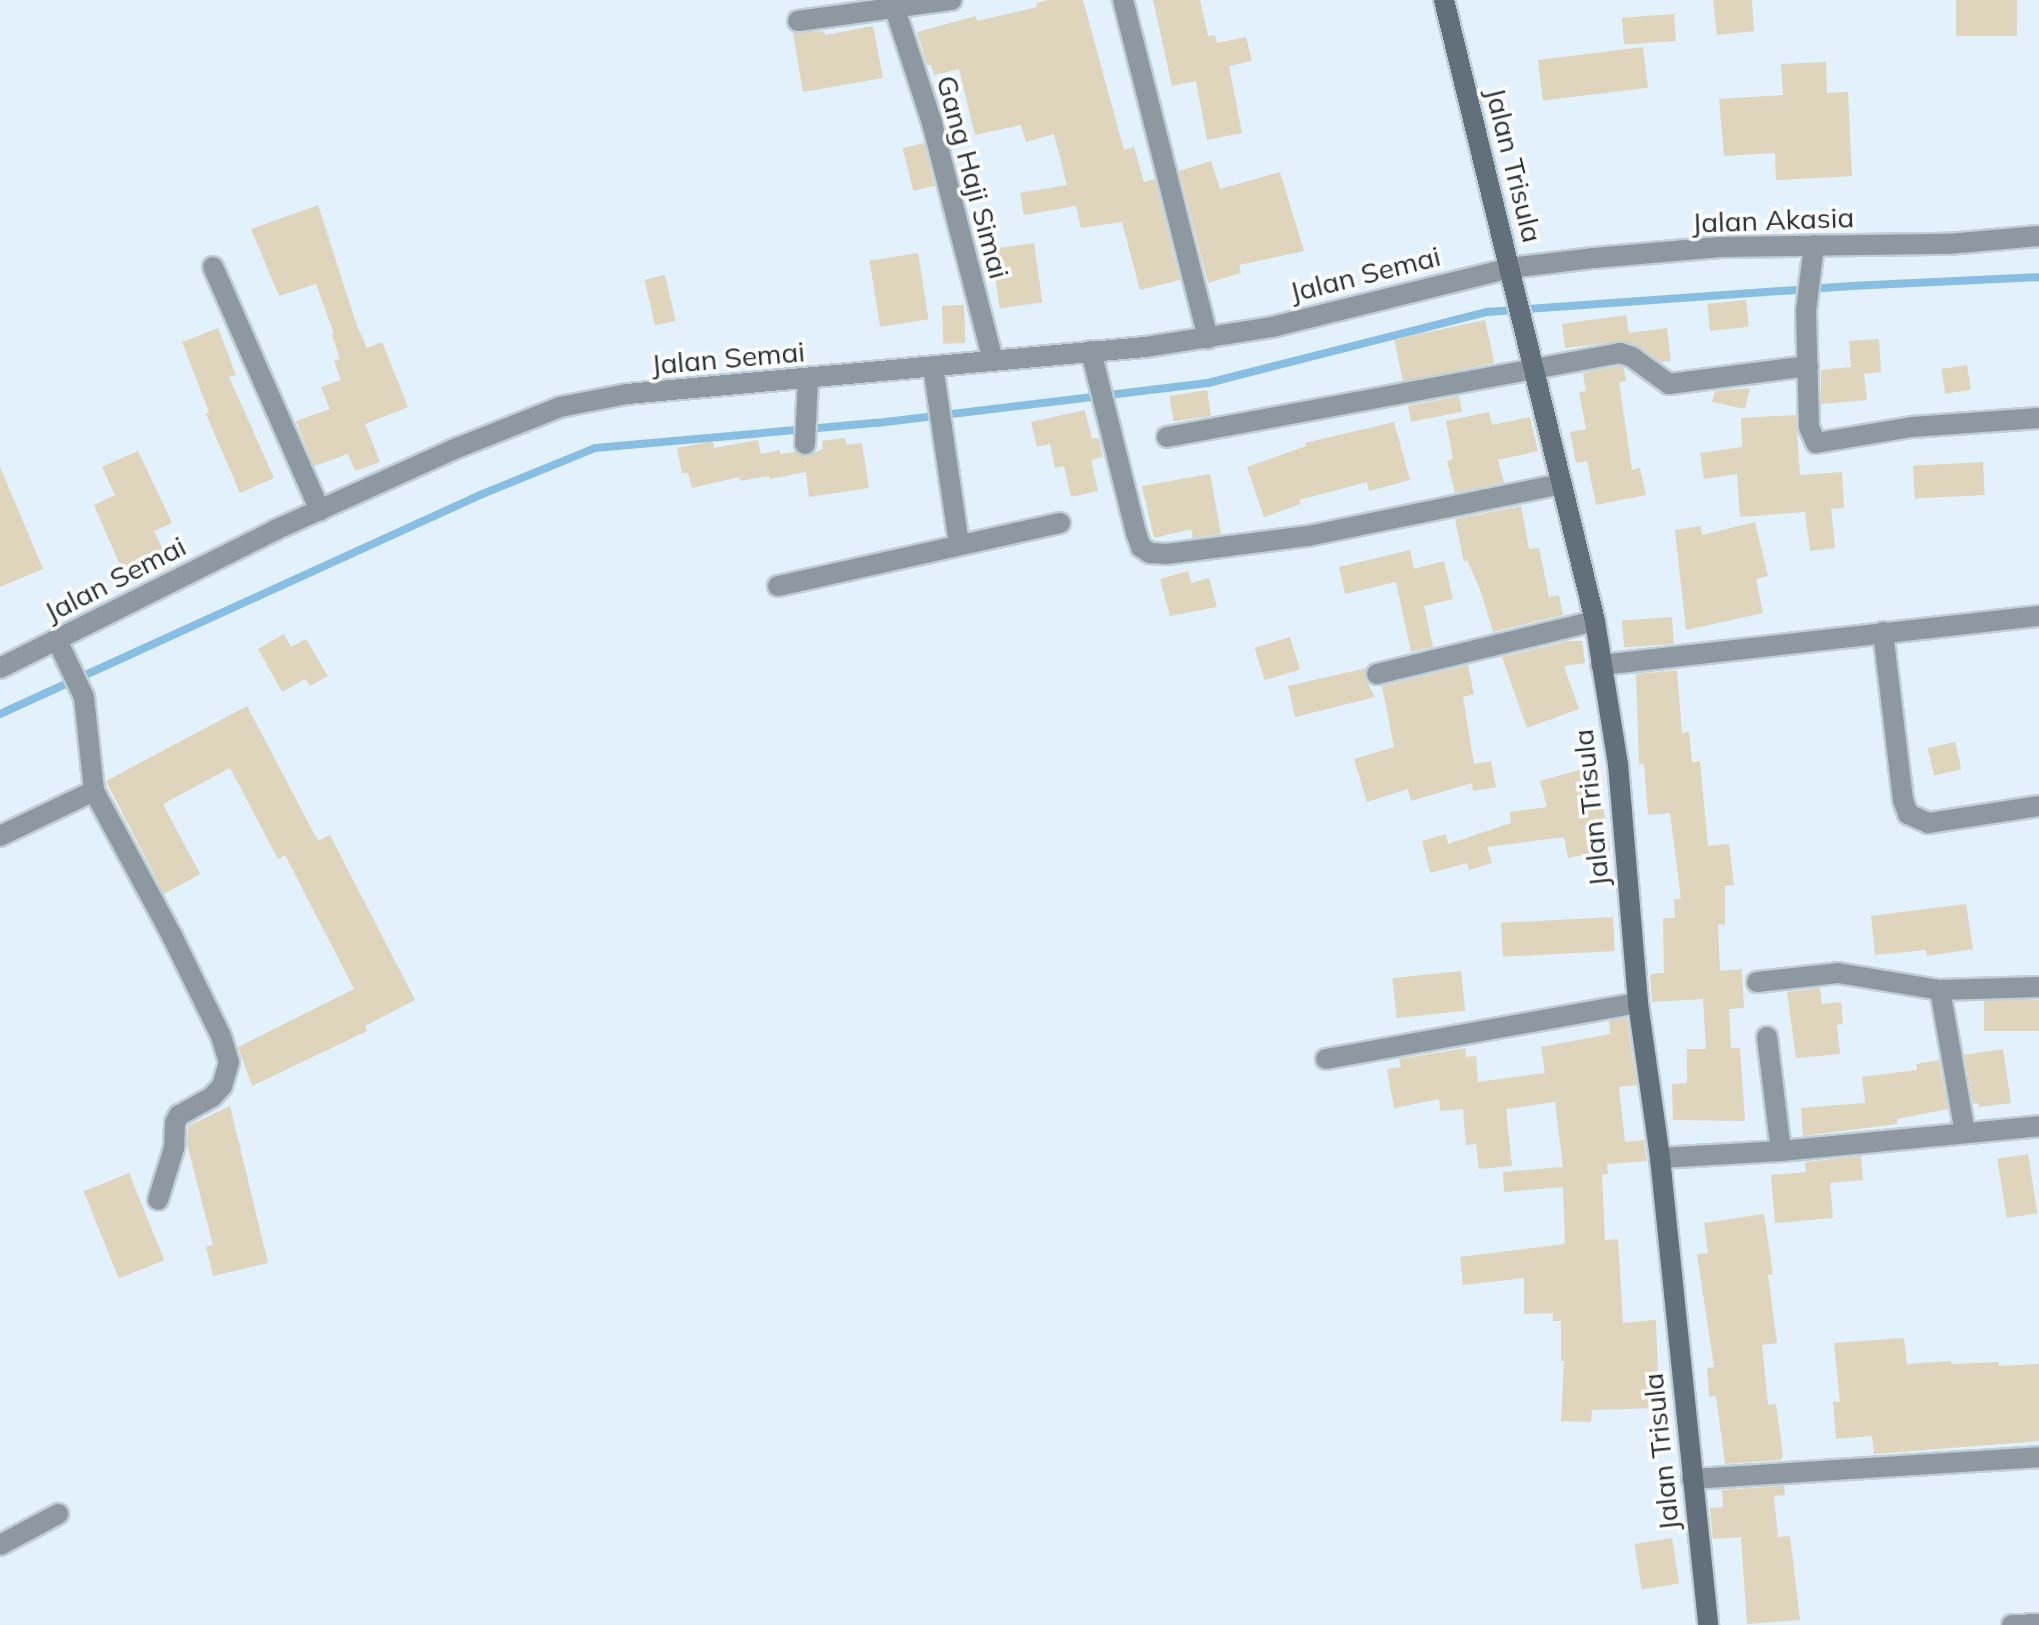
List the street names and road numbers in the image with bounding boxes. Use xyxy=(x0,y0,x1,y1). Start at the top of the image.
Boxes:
street label: Gang Haji Simai xyxy=(930,72,1016,282)
street label: Jalan Trisula xyxy=(1479,84,1549,246)
street label: Jalan Akasia xyxy=(1691,200,1855,240)
street label: Jalan Semai xyxy=(1286,239,1444,309)
street label: Jalan Semai xyxy=(650,335,806,381)
street label: Jalan Semai xyxy=(39,529,191,629)
street label: Jalan Trisula xyxy=(1566,728,1616,888)
street label: Jalan Trisula xyxy=(1636,1372,1686,1532)

